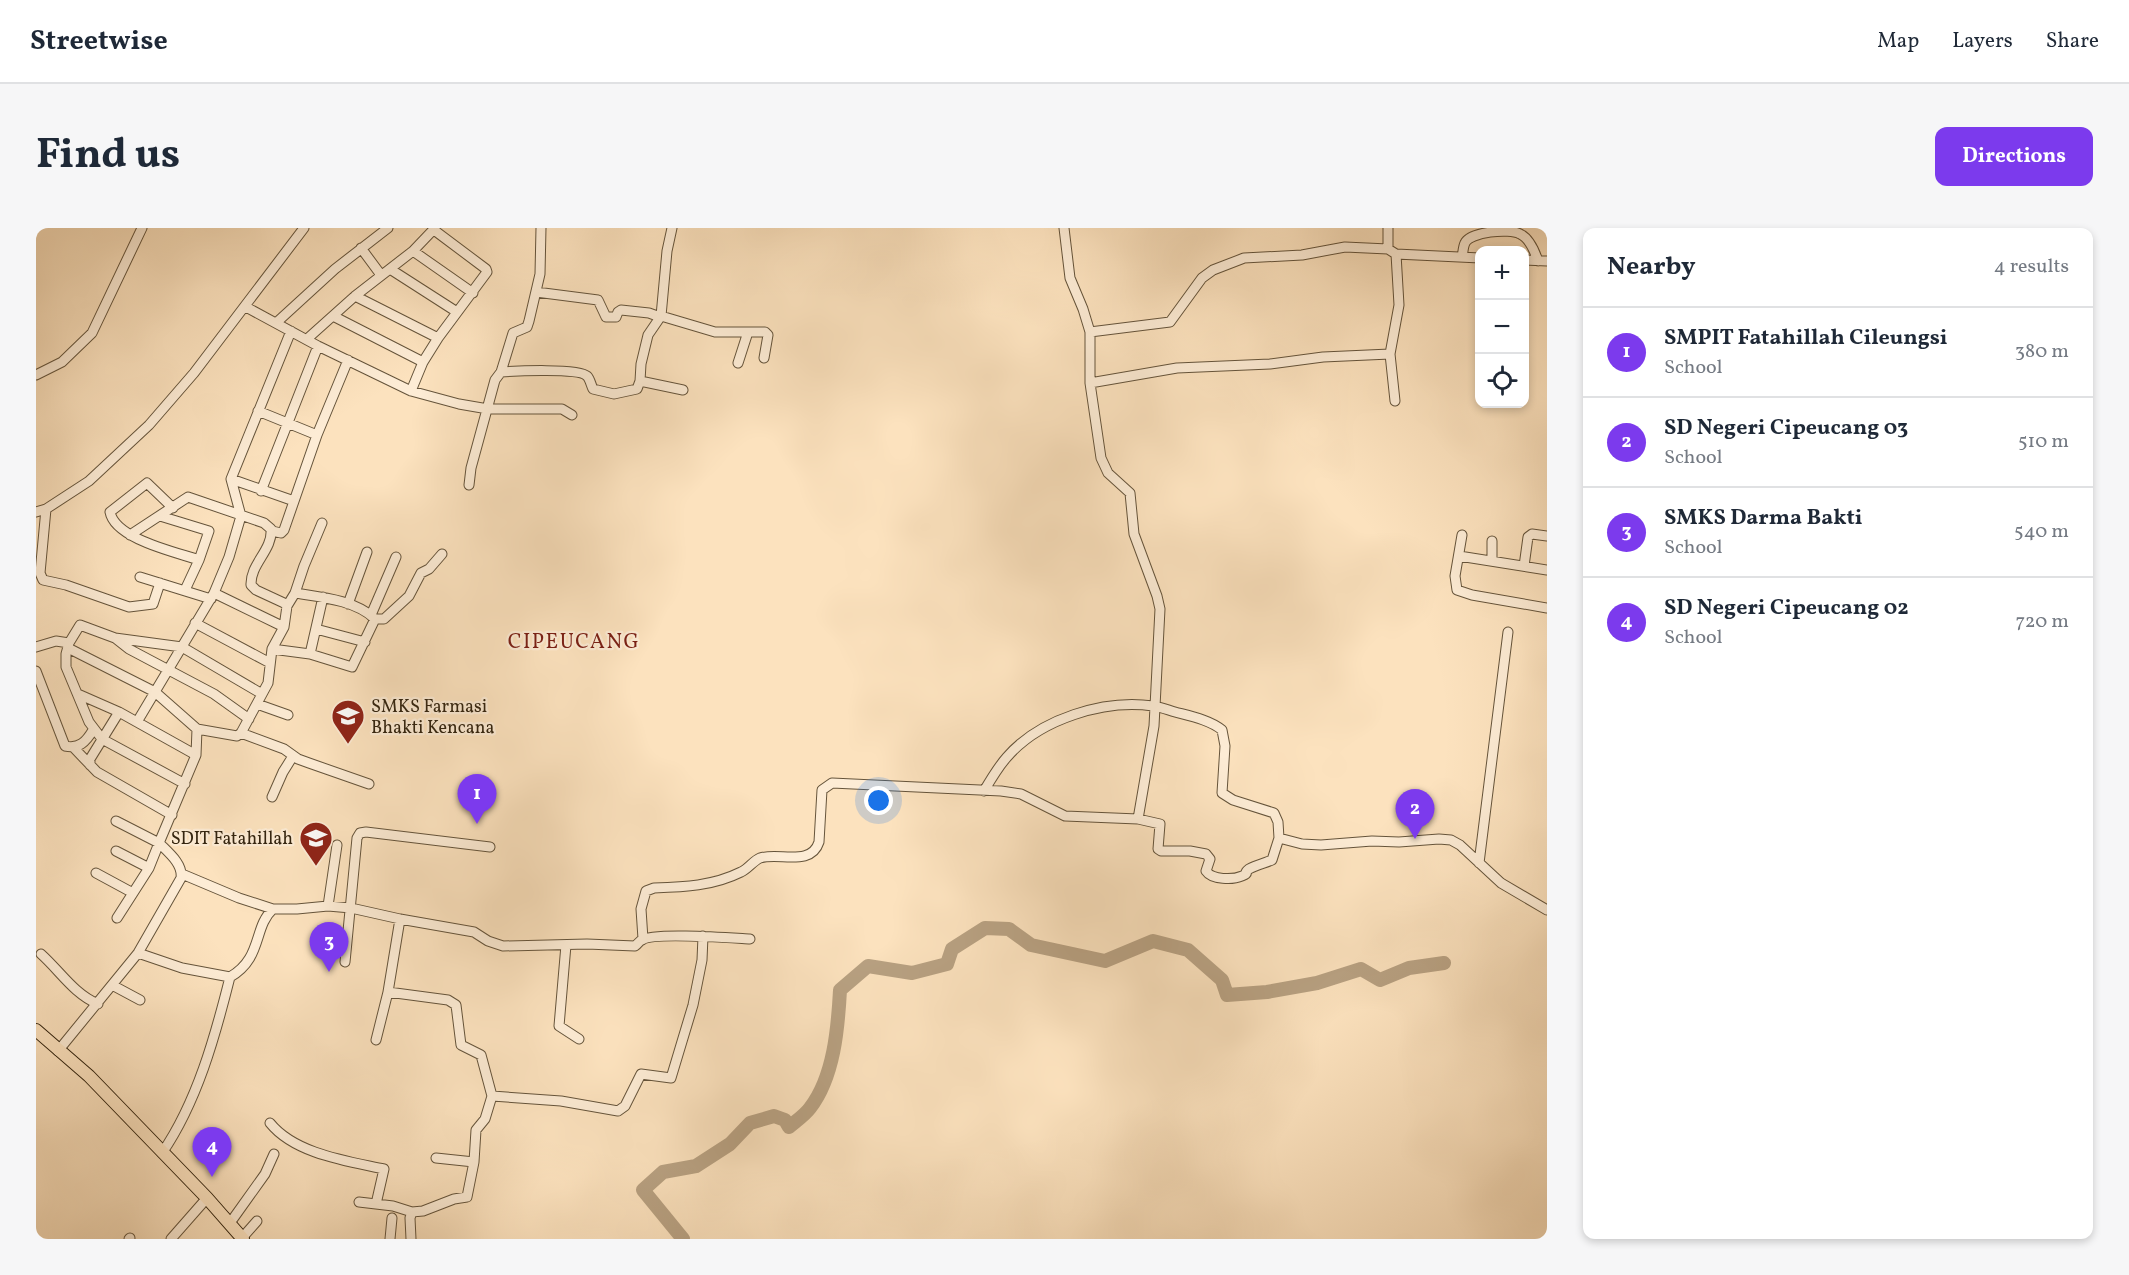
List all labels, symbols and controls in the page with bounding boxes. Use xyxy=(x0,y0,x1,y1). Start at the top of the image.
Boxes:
text: Streetwise xyxy=(30,22,168,61)
text: Map xyxy=(1877,27,1919,56)
text: Layers xyxy=(1952,27,2013,56)
text: Share xyxy=(2046,27,2099,56)
text: Find us xyxy=(36,127,180,186)
button: Directions xyxy=(1935,127,2093,186)
map controls xyxy=(1475,246,1529,408)
button: + xyxy=(1475,246,1529,300)
text: Nearby xyxy=(1607,249,1696,285)
text: 4 results xyxy=(1994,253,2069,281)
button: − xyxy=(1475,300,1529,354)
text: SMPIT Fatahillah Cileungsi xyxy=(1664,323,1948,354)
text: 1 xyxy=(1622,338,1631,366)
text: 380 m xyxy=(2015,338,2069,366)
button: locate xyxy=(1475,354,1529,408)
text: School xyxy=(1664,354,1722,382)
text: SD Negeri Cipeucang 03 xyxy=(1664,413,1908,444)
text: 2 xyxy=(1621,428,1632,456)
text: 510 m xyxy=(2018,428,2069,456)
text: School xyxy=(1664,444,1722,472)
text: SMKS Darma Bakti xyxy=(1664,503,1863,534)
text: 3 xyxy=(1621,518,1632,546)
text: 540 m xyxy=(2014,518,2069,546)
text: School xyxy=(1664,534,1722,562)
text: SD Negeri Cipeucang 02 xyxy=(1664,593,1909,624)
text: 4 xyxy=(1620,608,1633,636)
text: 720 m xyxy=(2015,608,2069,636)
text: School xyxy=(1664,624,1722,652)
district label: CIPEUCANG xyxy=(508,628,640,657)
place label: SMKS Farmasi Bhakti Kencana xyxy=(371,695,495,741)
school or university icon: SMKS Farmasi Bhakti Kencana xyxy=(330,698,366,745)
pin: 1 xyxy=(458,774,496,824)
your location xyxy=(864,786,893,815)
pin: 2 xyxy=(1396,790,1434,839)
school or university icon: SDIT Fatahillah xyxy=(298,820,334,867)
place label: SDIT Fatahillah xyxy=(171,827,293,852)
pin: 3 xyxy=(310,922,348,972)
pin: 4 xyxy=(192,1128,231,1177)

